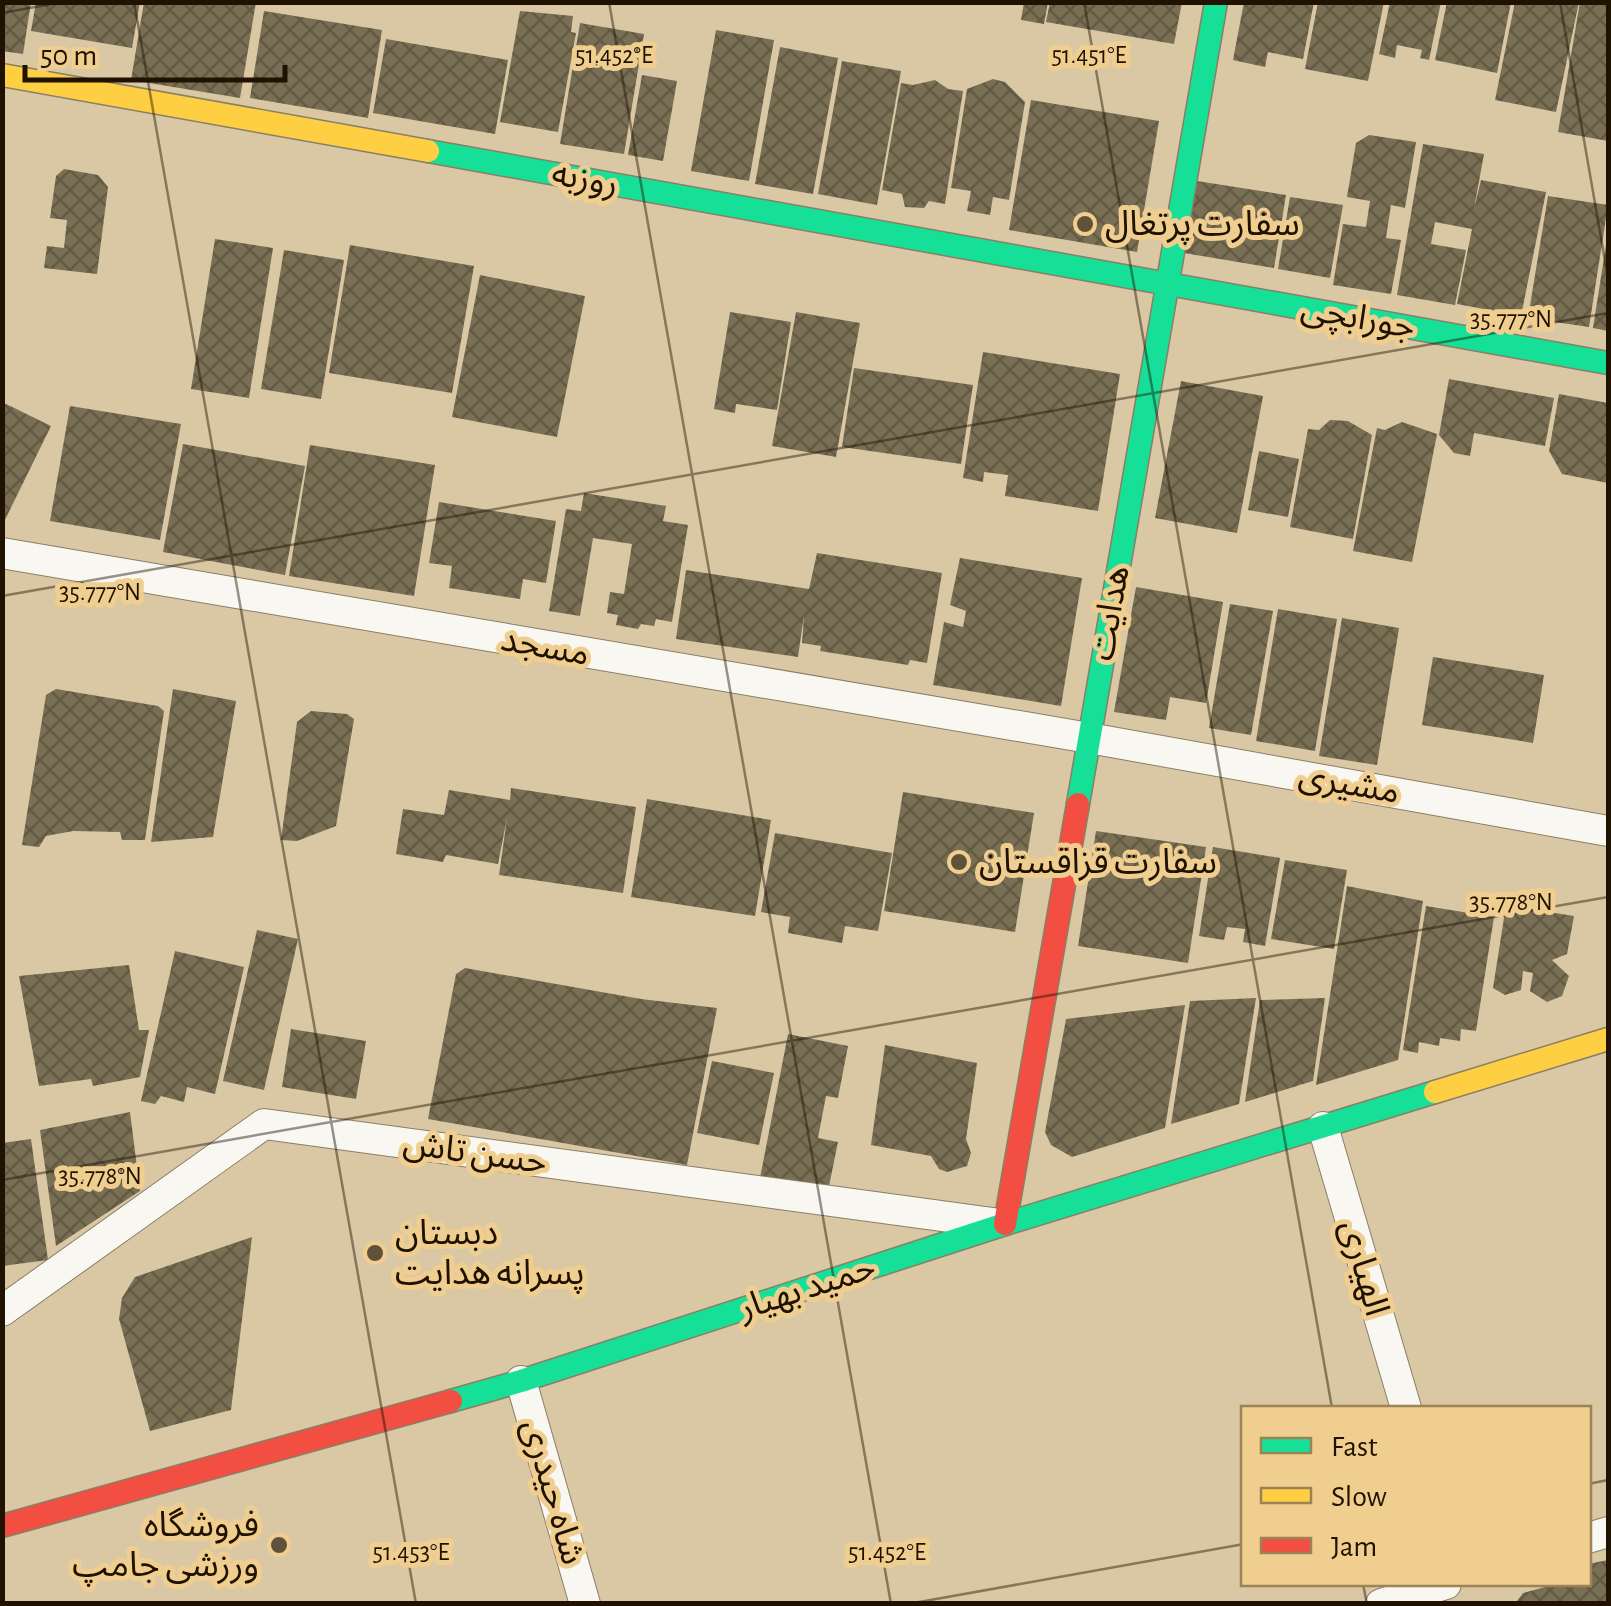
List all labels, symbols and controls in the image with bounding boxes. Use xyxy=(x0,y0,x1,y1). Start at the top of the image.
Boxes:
scale bar xyxy=(25,20,285,82)
text: 50 m xyxy=(40,41,97,71)
text: 51.452°E xyxy=(575,43,653,68)
text: 51.451°E xyxy=(1051,43,1127,68)
street label: روزبه xyxy=(549,156,621,204)
place label: سفارت پرتغال xyxy=(1105,207,1300,245)
marker: سفارت پرتغال xyxy=(1074,213,1096,235)
street label: جورابچی xyxy=(1298,291,1418,348)
text: 35.777°N xyxy=(1470,307,1552,332)
street label: هدایت xyxy=(1084,563,1136,663)
text: 35.777°N xyxy=(59,580,141,605)
street label: مسجد xyxy=(498,622,592,672)
street label: مشیری xyxy=(1296,758,1402,811)
place label: سفارت قزاقستان xyxy=(979,845,1217,882)
marker: سفارت قزاقستان xyxy=(948,851,970,873)
text: 35.778°N xyxy=(1469,890,1553,915)
street label: حسن تاش xyxy=(401,1126,549,1181)
text: 35.778°N xyxy=(58,1164,142,1189)
place label: دبستان پسرانه هدایت xyxy=(395,1216,585,1294)
street label: الهیاری xyxy=(1332,1216,1394,1320)
marker: دبستان پسرانه هدایت xyxy=(364,1242,386,1264)
street label: حمید بهیار xyxy=(733,1249,880,1329)
legend xyxy=(1241,1406,1591,1586)
street label: شاه حیدری xyxy=(514,1415,590,1569)
text: Fast xyxy=(1331,1432,1378,1462)
text: Slow xyxy=(1331,1482,1387,1512)
place label: فروشگاه ورزشی جامپ xyxy=(72,1507,259,1586)
text: Jam xyxy=(1331,1532,1377,1562)
marker: فروشگاه ورزشی جامپ xyxy=(268,1534,290,1556)
text: 51.453°E xyxy=(373,1540,449,1565)
text: 51.452°E xyxy=(848,1540,926,1565)

